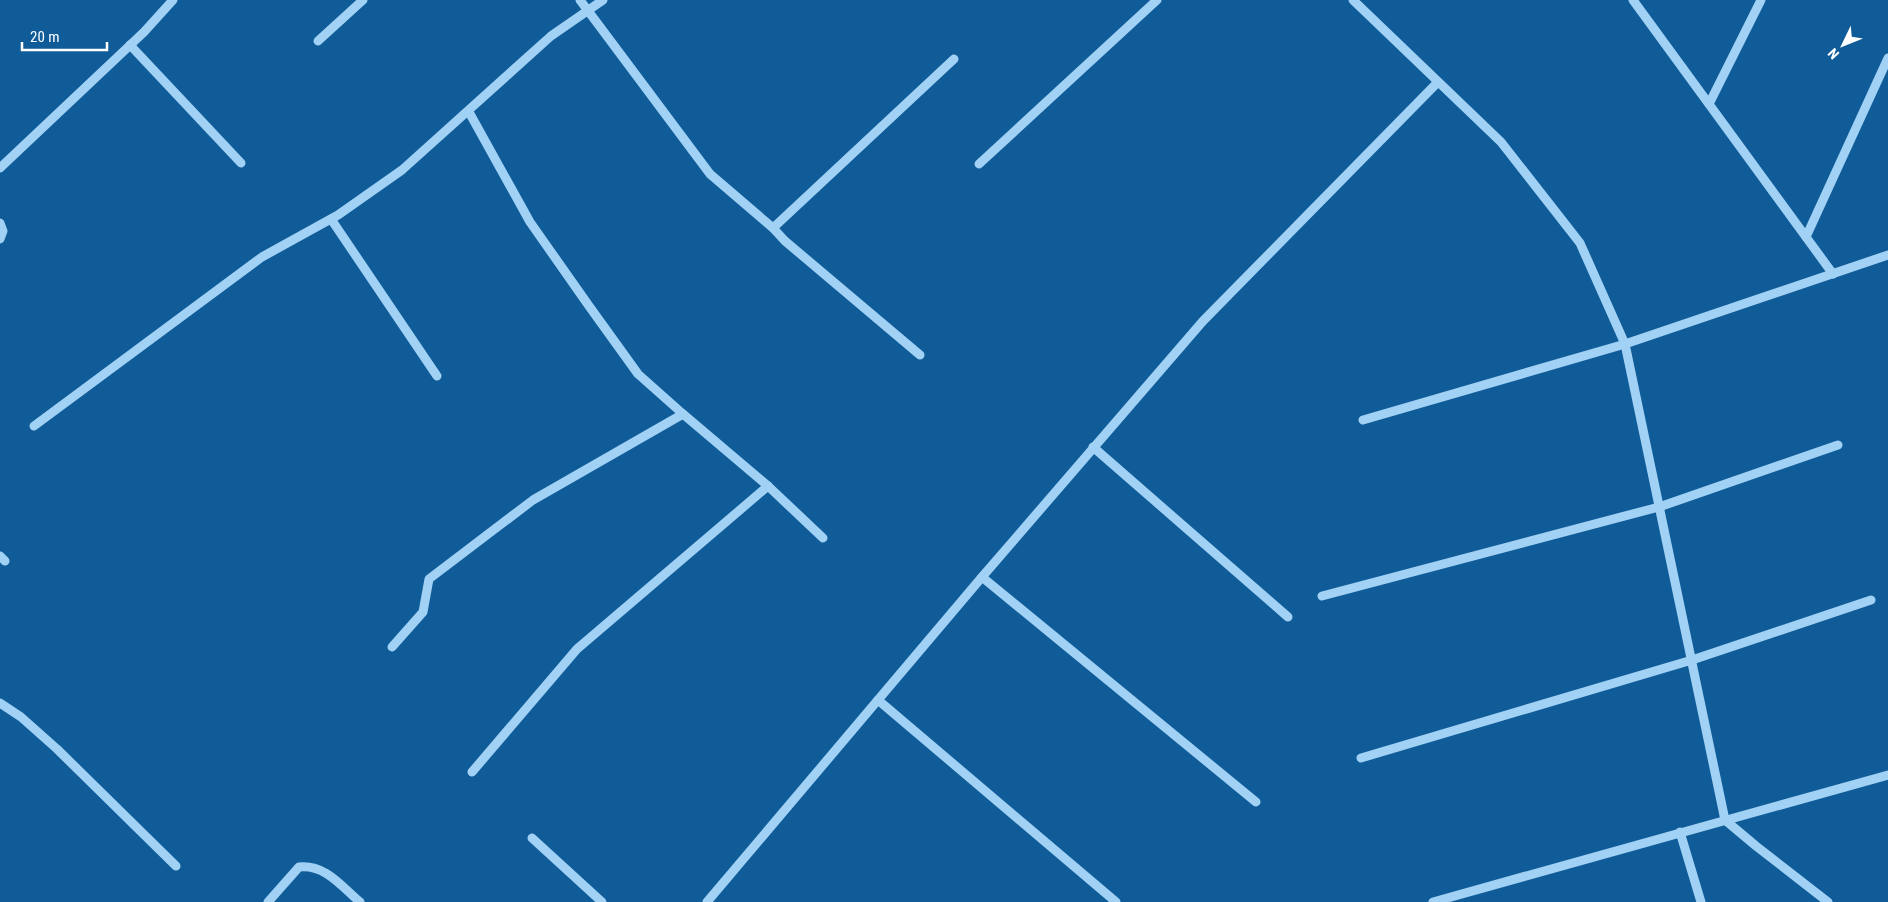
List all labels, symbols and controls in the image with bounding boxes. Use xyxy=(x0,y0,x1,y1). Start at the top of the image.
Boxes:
scale bar xyxy=(22,20,108,52)
north arrow xyxy=(1818,20,1868,70)
text: 20 m xyxy=(30,28,60,46)
text: N xyxy=(1825,45,1842,62)

